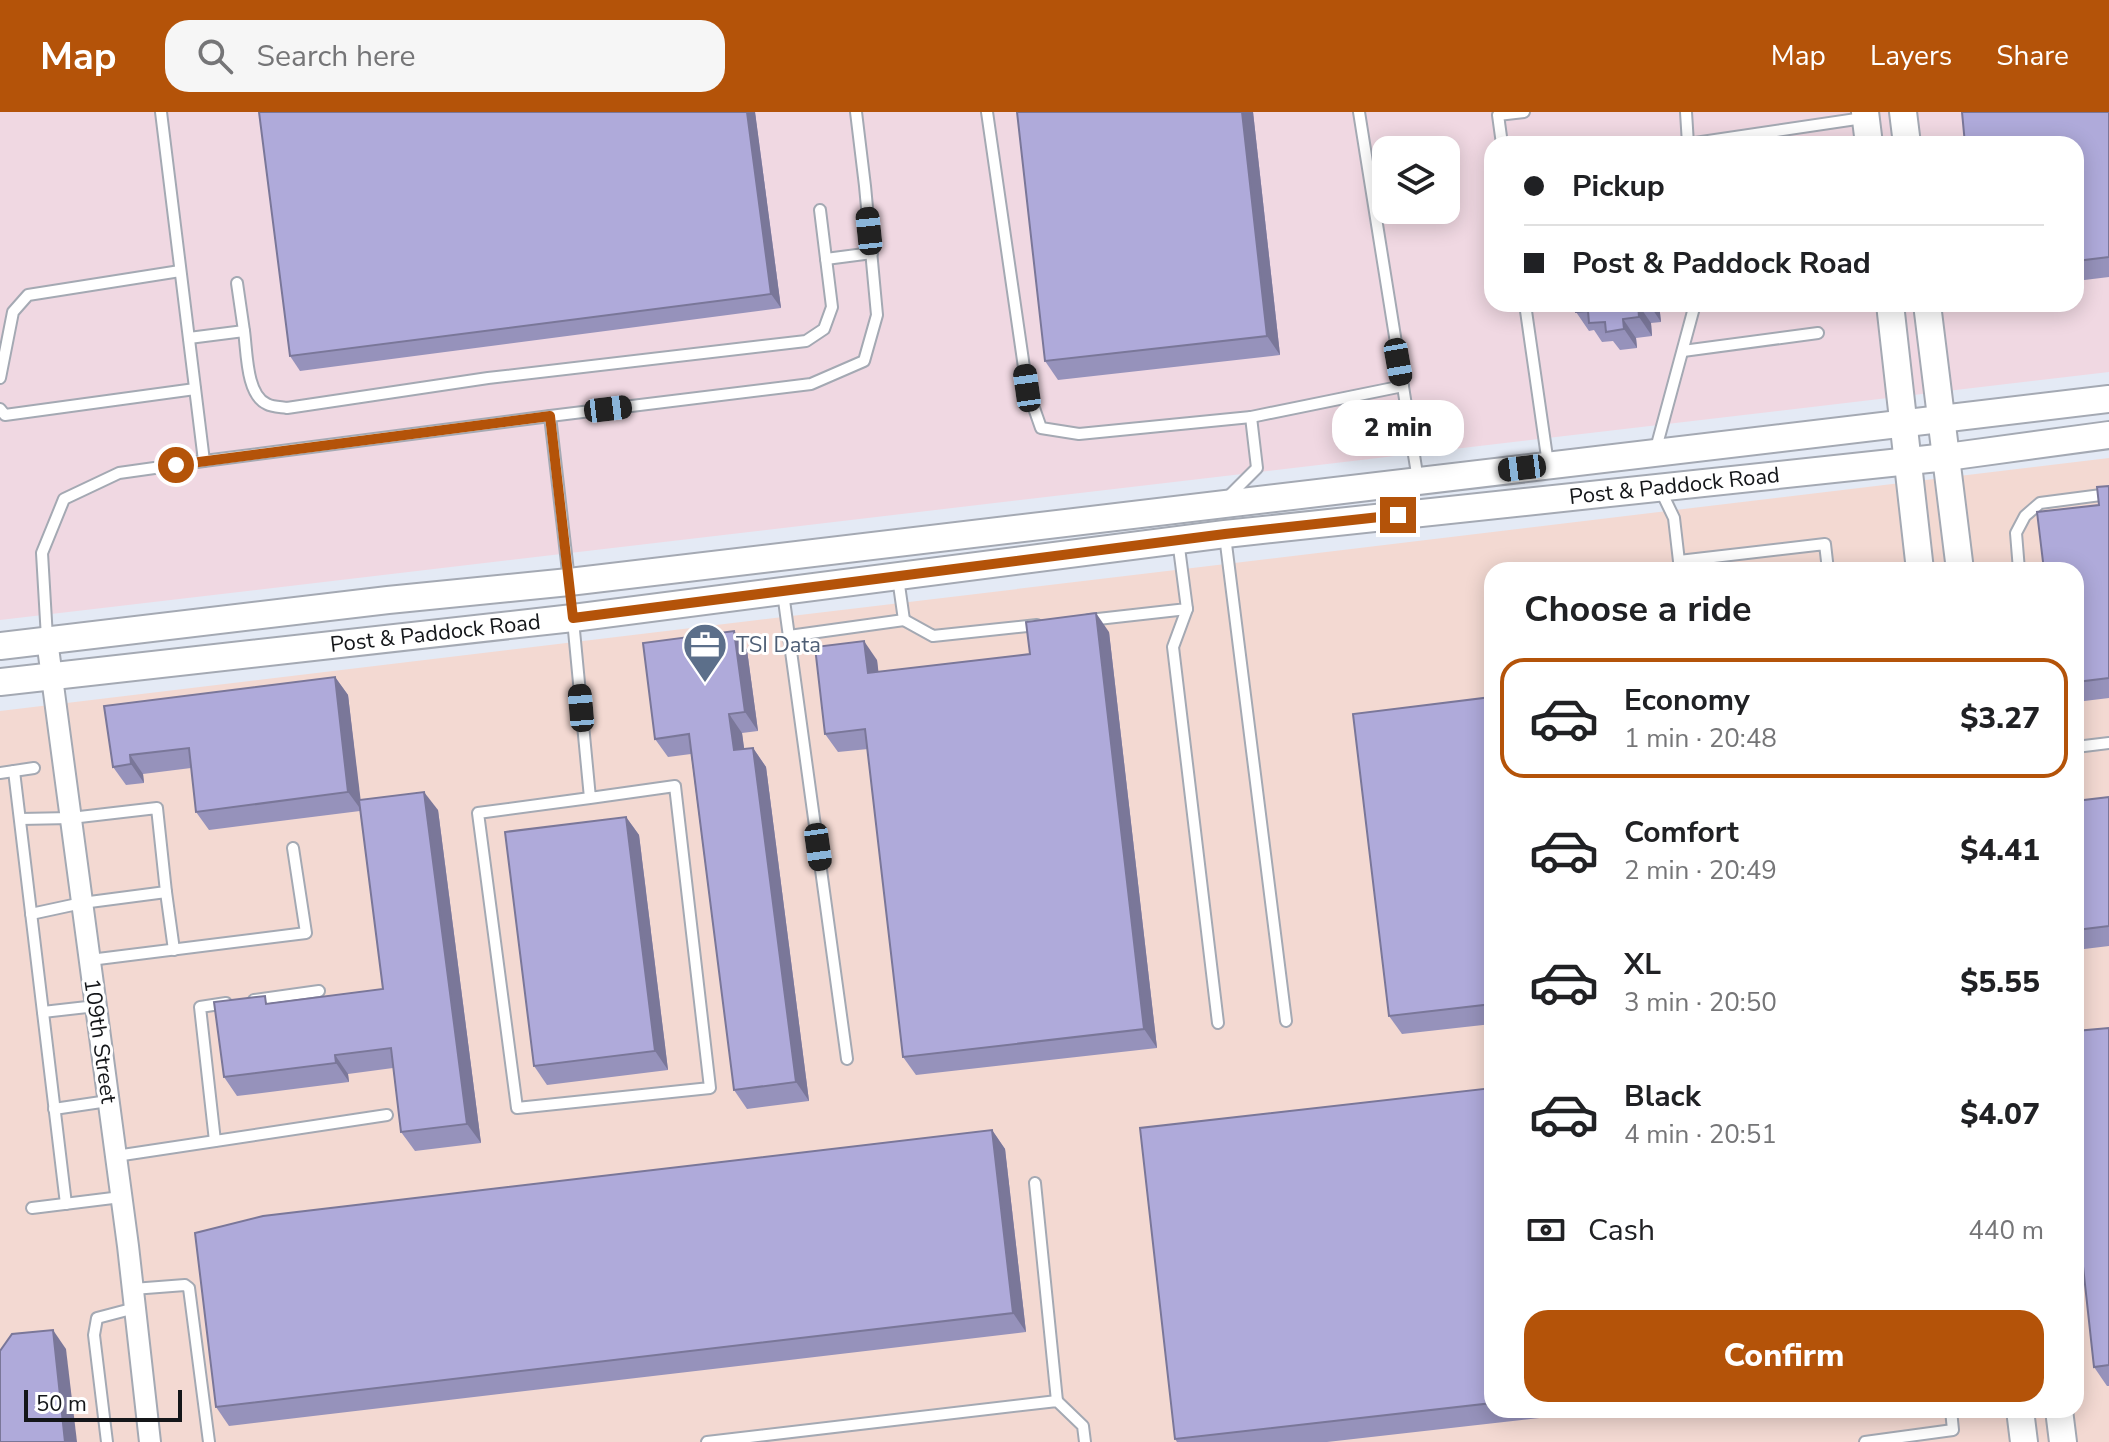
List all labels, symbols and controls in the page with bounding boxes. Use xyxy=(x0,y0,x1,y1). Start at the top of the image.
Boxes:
search box xyxy=(165,20,725,92)
text: Map xyxy=(40,31,117,82)
icon: search xyxy=(193,34,237,78)
text: Search here xyxy=(257,36,416,77)
text: Map xyxy=(1771,37,1826,75)
text: Layers xyxy=(1870,37,1952,75)
text: Share xyxy=(1996,37,2069,75)
map controls xyxy=(1372,136,1460,224)
button: layers xyxy=(1372,136,1460,224)
text: Pickup xyxy=(1572,166,1665,207)
car xyxy=(855,206,883,256)
text: Post & Paddock Road xyxy=(1572,243,1871,284)
car xyxy=(1382,336,1414,388)
car xyxy=(1012,363,1042,413)
car xyxy=(583,394,633,424)
callout: 2 min xyxy=(1332,399,1464,455)
text: 2 min xyxy=(1364,410,1432,445)
route start xyxy=(158,447,194,483)
car xyxy=(1497,453,1547,483)
street label: Post & Paddock Road xyxy=(1568,460,1781,512)
route end xyxy=(1380,497,1416,533)
text: Choose a ride xyxy=(1524,585,1752,634)
street label: Post & Paddock Road xyxy=(329,607,542,660)
office icon: TSI Data xyxy=(681,621,729,684)
place label: TSI Data xyxy=(736,630,821,660)
text: Economy xyxy=(1624,680,1750,721)
icon: car xyxy=(1528,682,1600,754)
car xyxy=(567,683,595,733)
text: $3.27 xyxy=(1960,698,2040,739)
text: 1 min · 20:48 xyxy=(1624,721,1777,756)
text: Comfort xyxy=(1624,812,1739,853)
icon: car xyxy=(1528,814,1600,886)
car xyxy=(803,822,833,872)
text: $4.41 xyxy=(1960,830,2040,871)
text: 2 min · 20:49 xyxy=(1624,853,1777,888)
text: XL xyxy=(1624,944,1661,985)
icon: car xyxy=(1528,946,1600,1018)
text: $5.55 xyxy=(1960,962,2040,1003)
street label: 109th Street xyxy=(76,977,124,1106)
text: 3 min · 20:50 xyxy=(1624,985,1777,1020)
text: Black xyxy=(1624,1076,1701,1117)
icon: car xyxy=(1528,1078,1600,1150)
text: $4.07 xyxy=(1960,1094,2040,1135)
text: 4 min · 20:51 xyxy=(1624,1117,1777,1152)
icon: cash xyxy=(1524,1208,1568,1252)
text: Cash xyxy=(1588,1210,1655,1251)
text: 440 m xyxy=(1968,1213,2044,1248)
button: Confirm xyxy=(1524,1310,2044,1402)
scale bar xyxy=(24,1386,182,1422)
text: 50 m xyxy=(36,1389,87,1419)

